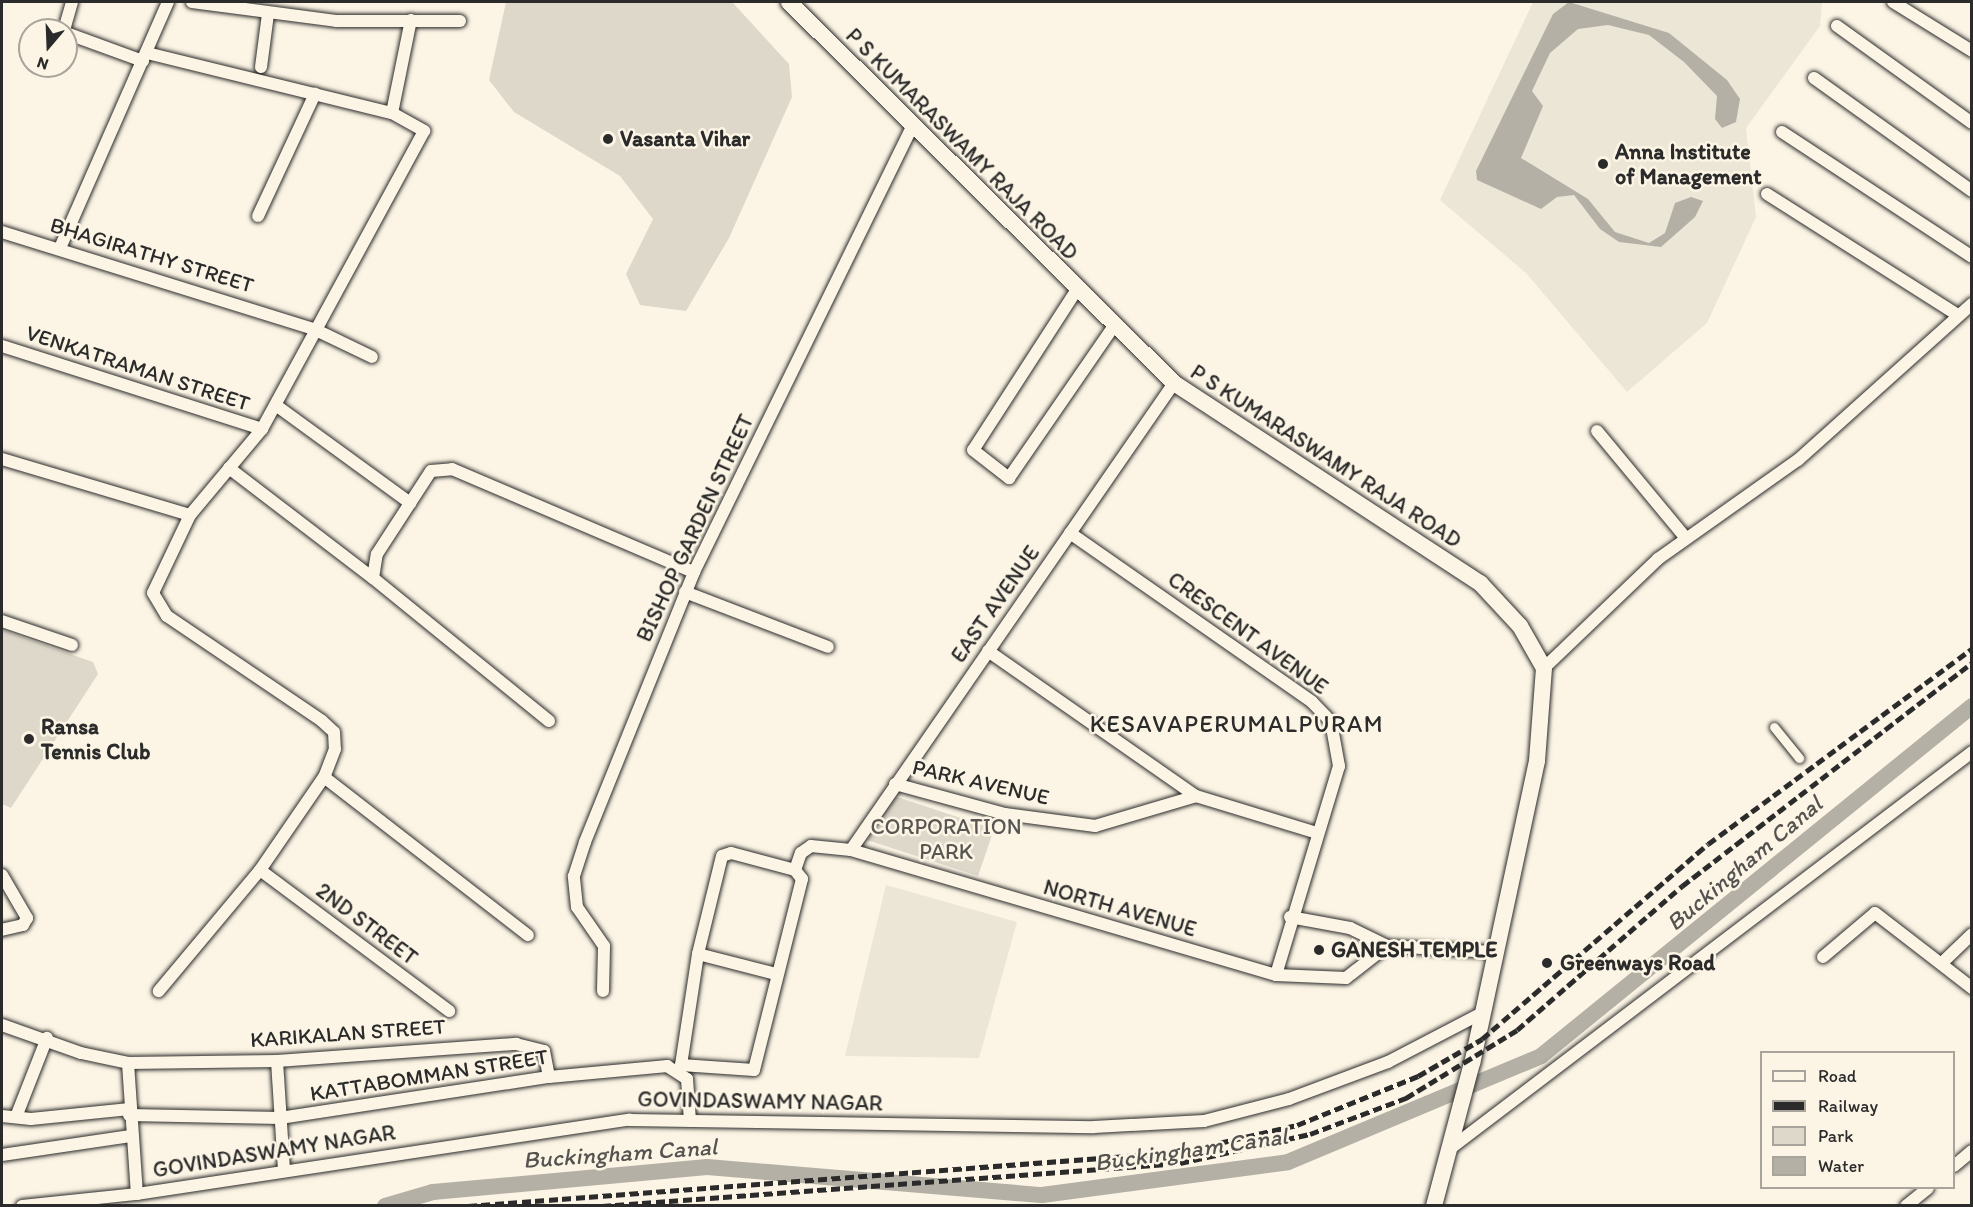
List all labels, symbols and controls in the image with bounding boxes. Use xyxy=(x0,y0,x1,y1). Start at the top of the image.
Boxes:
north arrow xyxy=(18,18,78,78)
street label: P S KUMARASWAMY RAJA ROAD xyxy=(841,23,1083,265)
text: N xyxy=(34,53,51,74)
place label: Vasanta Vihar xyxy=(620,126,750,152)
marker: Vasanta Vihar xyxy=(601,132,615,146)
place label: Anna Institute of Management xyxy=(1615,138,1763,190)
marker: Anna Institute of Management xyxy=(1596,157,1610,171)
street label: BHAGIRATHY STREET xyxy=(47,211,257,299)
street label: VENKATRAMAN STREET xyxy=(23,319,253,417)
street label: P S KUMARASWAMY RAJA ROAD xyxy=(1186,359,1466,553)
street label: BISHOP GARDEN STREET xyxy=(631,410,759,646)
street label: EAST AVENUE xyxy=(945,541,1045,667)
street label: CRESCENT AVENUE xyxy=(1163,566,1333,700)
district label: KESAVAPERUMALPURAM xyxy=(1089,710,1385,738)
place label: Ransa Tennis Club xyxy=(41,713,150,764)
marker: Ransa Tennis Club xyxy=(22,732,36,746)
street label: PARK AVENUE xyxy=(910,754,1052,810)
water label: Buckingham Canal xyxy=(1660,789,1828,937)
park label: CORPORATION PARK xyxy=(870,813,1022,864)
street label: NORTH AVENUE xyxy=(1041,874,1199,942)
street label: 2ND STREET xyxy=(311,877,423,971)
place label: GANESH TEMPLE xyxy=(1331,937,1498,963)
marker: GANESH TEMPLE xyxy=(1312,943,1326,957)
place label: Greenways Road xyxy=(1560,950,1715,976)
marker: Greenways Road xyxy=(1538,954,1556,972)
street label: KARIKALAN STREET xyxy=(249,1013,447,1053)
street label: KATTABOMMAN STREET xyxy=(308,1043,550,1107)
legend xyxy=(1760,1051,1955,1189)
text: Road xyxy=(1818,1065,1857,1087)
street label: GOVINDASWAMY NAGAR xyxy=(637,1086,883,1116)
text: Railway xyxy=(1818,1095,1878,1117)
street label: GOVINDASWAMY NAGAR xyxy=(151,1119,397,1183)
water label: Buckingham Canal xyxy=(1093,1121,1289,1177)
text: Park xyxy=(1818,1125,1853,1147)
water label: Buckingham Canal xyxy=(522,1132,718,1174)
text: Water xyxy=(1818,1155,1864,1177)

